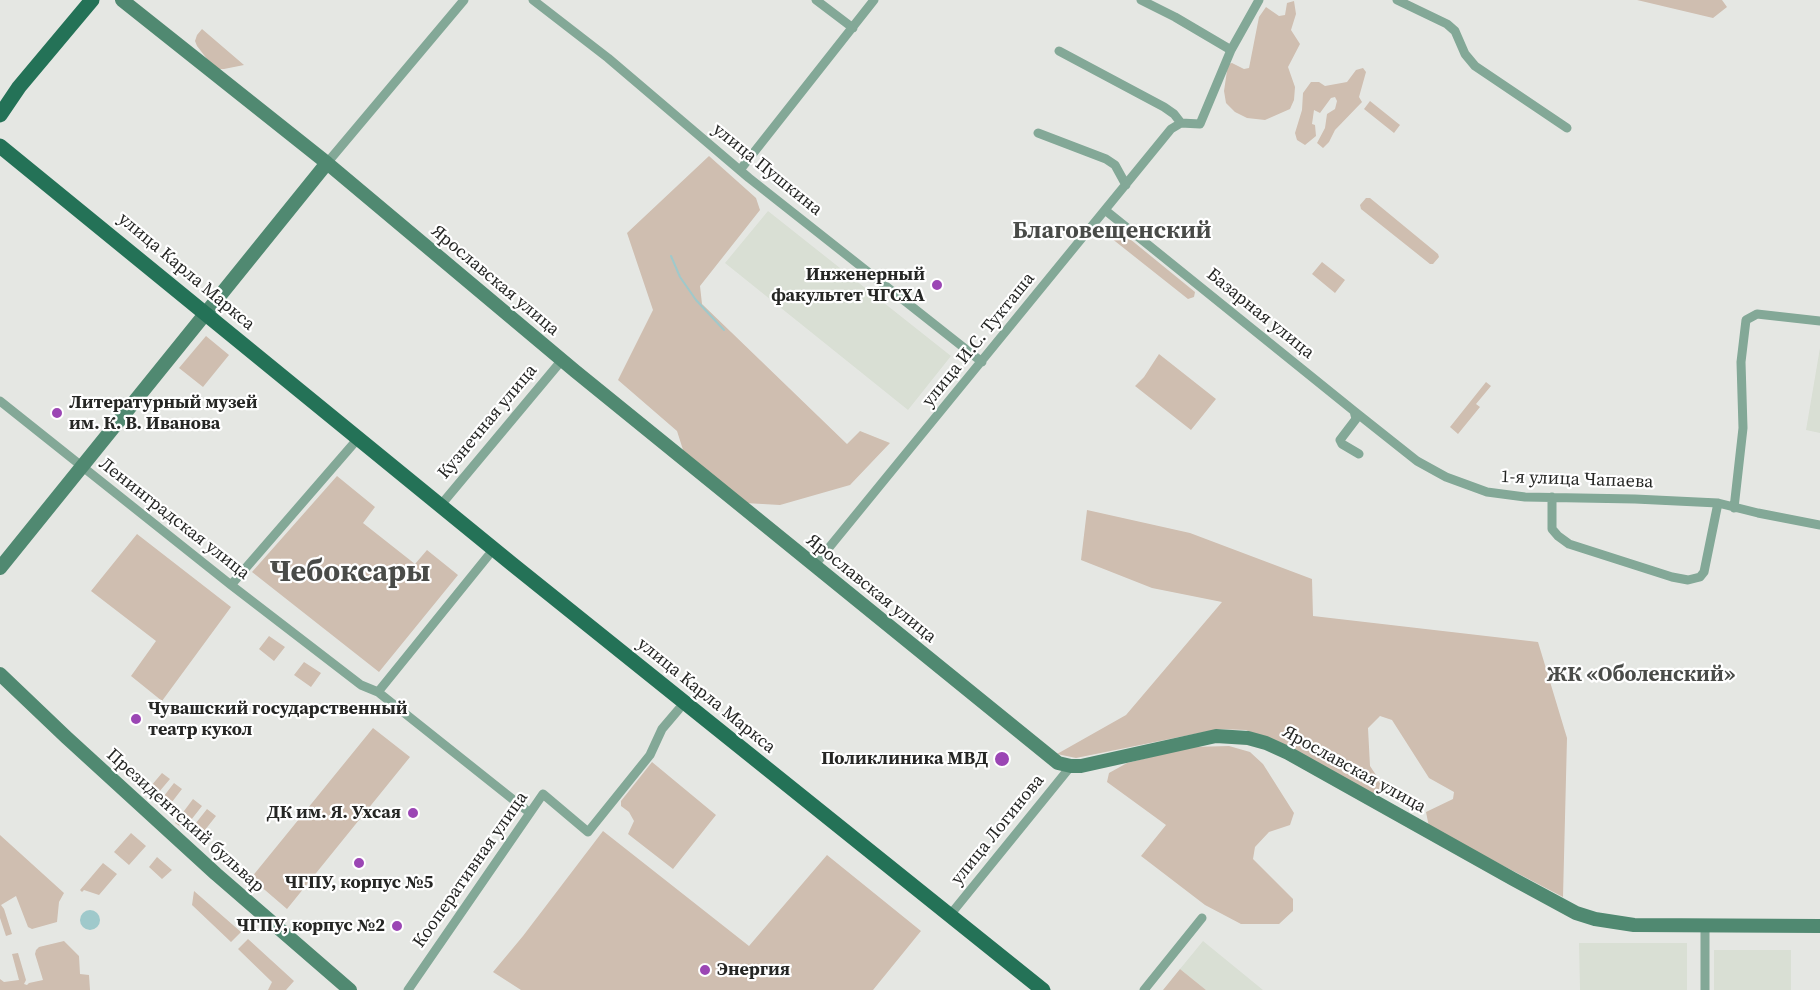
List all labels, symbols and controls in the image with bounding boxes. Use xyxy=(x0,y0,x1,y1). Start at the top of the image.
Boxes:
street label: улица Пушкина xyxy=(708,119,826,221)
street label: улица Карла Маркса xyxy=(113,208,259,336)
district label: Благовещенский xyxy=(1012,218,1212,246)
street label: Ярославская улица xyxy=(426,221,564,341)
place label: Инженерный факультет ЧГСХА xyxy=(771,264,925,306)
street label: Базарная улица xyxy=(1202,264,1318,364)
street label: улица И.С. Тукташа xyxy=(918,268,1040,412)
marker: Инженерный факультет ЧГСХА xyxy=(930,278,944,292)
street label: Кузнечная улица xyxy=(434,360,542,484)
place label: Литературный музей им. К. В. Иванова xyxy=(69,392,258,434)
marker: Литературный музей им. К. В. Иванова xyxy=(50,406,64,420)
street label: Ленинградская улица xyxy=(94,453,254,585)
street label: 1-я улица Чапаева xyxy=(1500,467,1654,493)
street label: Ярославская улица xyxy=(802,530,940,648)
district label: Чебоксары xyxy=(270,555,430,591)
street label: улица Карла Маркса xyxy=(632,633,780,759)
district label: ЖК «Оболенский» xyxy=(1547,663,1735,689)
place label: Чувашский государственный театр кукол xyxy=(148,698,408,740)
marker: Чувашский государственный театр кукол xyxy=(129,712,143,726)
street label: Ярославская улица xyxy=(1278,722,1430,818)
street label: Президентский бульвар xyxy=(102,745,268,897)
place label: Поликлиника МВД xyxy=(821,748,988,770)
marker: Поликлиника МВД xyxy=(993,750,1011,768)
street label: улица Логинова xyxy=(947,770,1049,890)
street label: Кооперативная улица xyxy=(409,788,533,952)
place label: ДК им. Я. Ухсая xyxy=(267,802,401,824)
marker: ДК им. Я. Ухсая xyxy=(406,806,420,820)
marker: ЧГПУ, корпус №5 xyxy=(352,856,366,870)
place label: ЧГПУ, корпус №5 xyxy=(285,872,433,894)
place label: ЧГПУ, корпус №2 xyxy=(236,915,385,937)
marker: ЧГПУ, корпус №2 xyxy=(390,919,404,933)
place label: Энергия xyxy=(717,959,790,981)
marker: Энергия xyxy=(698,963,712,977)

